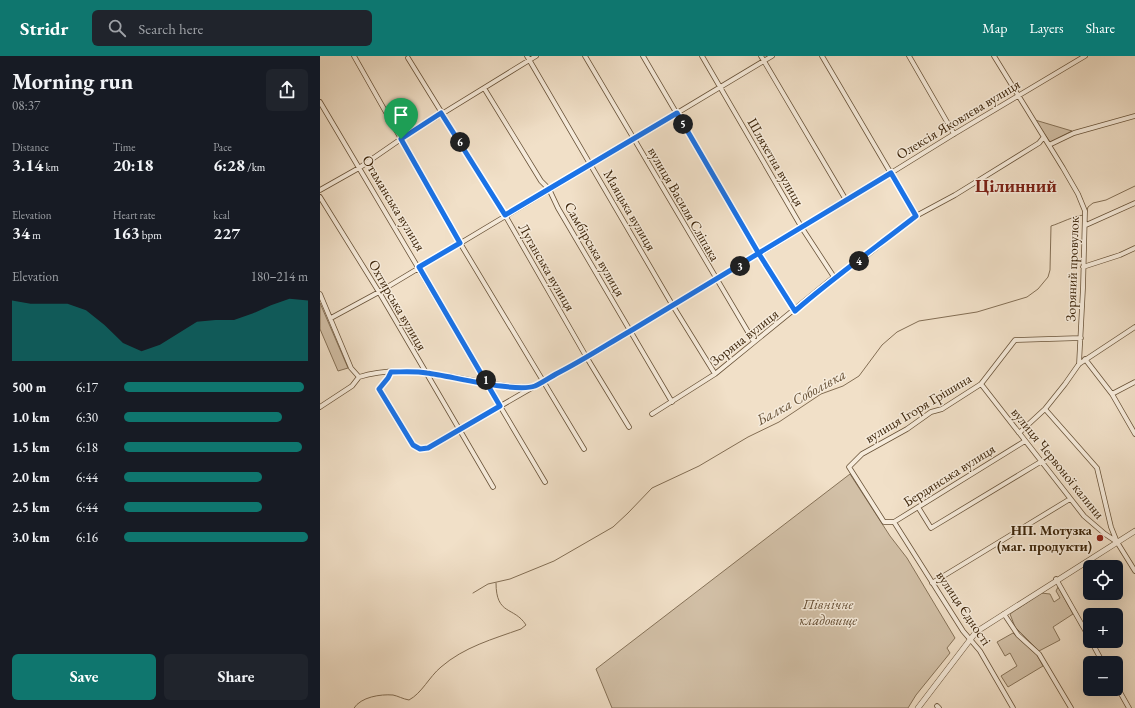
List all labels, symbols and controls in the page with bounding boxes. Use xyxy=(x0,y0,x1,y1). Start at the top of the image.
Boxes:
search box xyxy=(92,10,372,46)
text: Stridr xyxy=(20,16,68,41)
icon: search xyxy=(106,17,128,39)
text: Search here xyxy=(138,19,203,38)
text: Map xyxy=(982,19,1007,37)
text: Layers xyxy=(1029,19,1064,37)
text: Share xyxy=(1086,19,1115,37)
text: Morning run xyxy=(12,67,133,96)
button: share xyxy=(266,69,308,111)
street label: Олексія Яковлєва вулиця xyxy=(893,75,1023,163)
text: 08:37 xyxy=(12,97,40,114)
pin xyxy=(384,98,418,139)
icon: arrive xyxy=(390,104,412,126)
pin: 5 xyxy=(673,114,693,134)
street label: Шляхетна вулиця xyxy=(743,115,809,209)
text: 5 xyxy=(680,117,686,131)
pin: 6 xyxy=(450,132,470,152)
text: 6 xyxy=(457,135,463,149)
text: Distance xyxy=(12,140,49,154)
text: Time xyxy=(113,140,136,154)
text: Pace xyxy=(213,140,232,154)
street label: вулиця Василя Сліпака xyxy=(644,144,724,265)
street label: Отаманська вулиця xyxy=(358,152,430,254)
text: 3.14 xyxy=(12,154,43,176)
text: 20:18 xyxy=(113,154,153,176)
text: 6:28 xyxy=(213,154,245,176)
text: km xyxy=(43,160,59,174)
text: /km xyxy=(245,160,265,174)
street label: Маяцька вулиця xyxy=(600,166,660,254)
district label: Цілинний xyxy=(975,174,1057,197)
street label: Самбірська вулиця xyxy=(561,198,629,300)
text: Elevation xyxy=(12,208,52,222)
text: Heart rate xyxy=(113,208,155,222)
text: kcal xyxy=(213,208,230,222)
street label: Зоряний провулок xyxy=(1061,216,1083,322)
street label: Луганська вулиця xyxy=(515,220,579,314)
text: 34 xyxy=(12,222,30,244)
text: 163 xyxy=(113,222,140,244)
text: 227 xyxy=(213,222,240,244)
text: m xyxy=(30,228,41,242)
text: bpm xyxy=(140,228,162,242)
pin: 4 xyxy=(849,251,869,271)
text: 4 xyxy=(856,254,862,268)
street label: Охтирська вулиця xyxy=(365,256,431,354)
pin: 3 xyxy=(730,256,750,276)
text: 3 xyxy=(737,259,743,273)
text: Elevation xyxy=(12,268,59,285)
text: 180–214 m xyxy=(251,268,308,285)
street label: Зоряна вулиця xyxy=(706,305,782,369)
water label: Балка Соболівка xyxy=(752,364,849,429)
street label: вулиця Ігоря Грішина xyxy=(861,369,975,447)
pin: 1 xyxy=(476,370,496,390)
text: 1 xyxy=(483,373,489,387)
text: 500 m xyxy=(12,379,46,396)
text: 6:17 xyxy=(76,379,98,396)
street label: вулиця Червоної калини xyxy=(1007,404,1109,523)
text: 1.0 km xyxy=(12,409,50,426)
text: 6:30 xyxy=(76,409,98,426)
text: 1.5 km xyxy=(12,439,50,456)
text: 6:18 xyxy=(76,439,98,456)
street label: Бердянська вулиця xyxy=(900,439,998,511)
text: 2.0 km xyxy=(12,469,50,486)
text: 6:44 xyxy=(76,469,98,486)
text: 2.5 km xyxy=(12,499,50,516)
text: 6:44 xyxy=(76,499,98,516)
place label: НП. Мотузка (маг. продукти) xyxy=(997,521,1093,555)
text: 3.0 km xyxy=(12,529,50,546)
text: 6:16 xyxy=(76,529,98,546)
marker: НП. Мотузка (маг. продукти) xyxy=(1095,533,1105,543)
map controls xyxy=(1083,560,1123,696)
button: locate xyxy=(1083,560,1123,600)
street label: вулиця Єдності xyxy=(932,567,996,649)
park label: Північне кладовище xyxy=(799,595,857,629)
button: + xyxy=(1083,608,1123,648)
button: Save xyxy=(12,654,156,700)
button: Share xyxy=(164,654,308,700)
button: − xyxy=(1083,656,1123,696)

